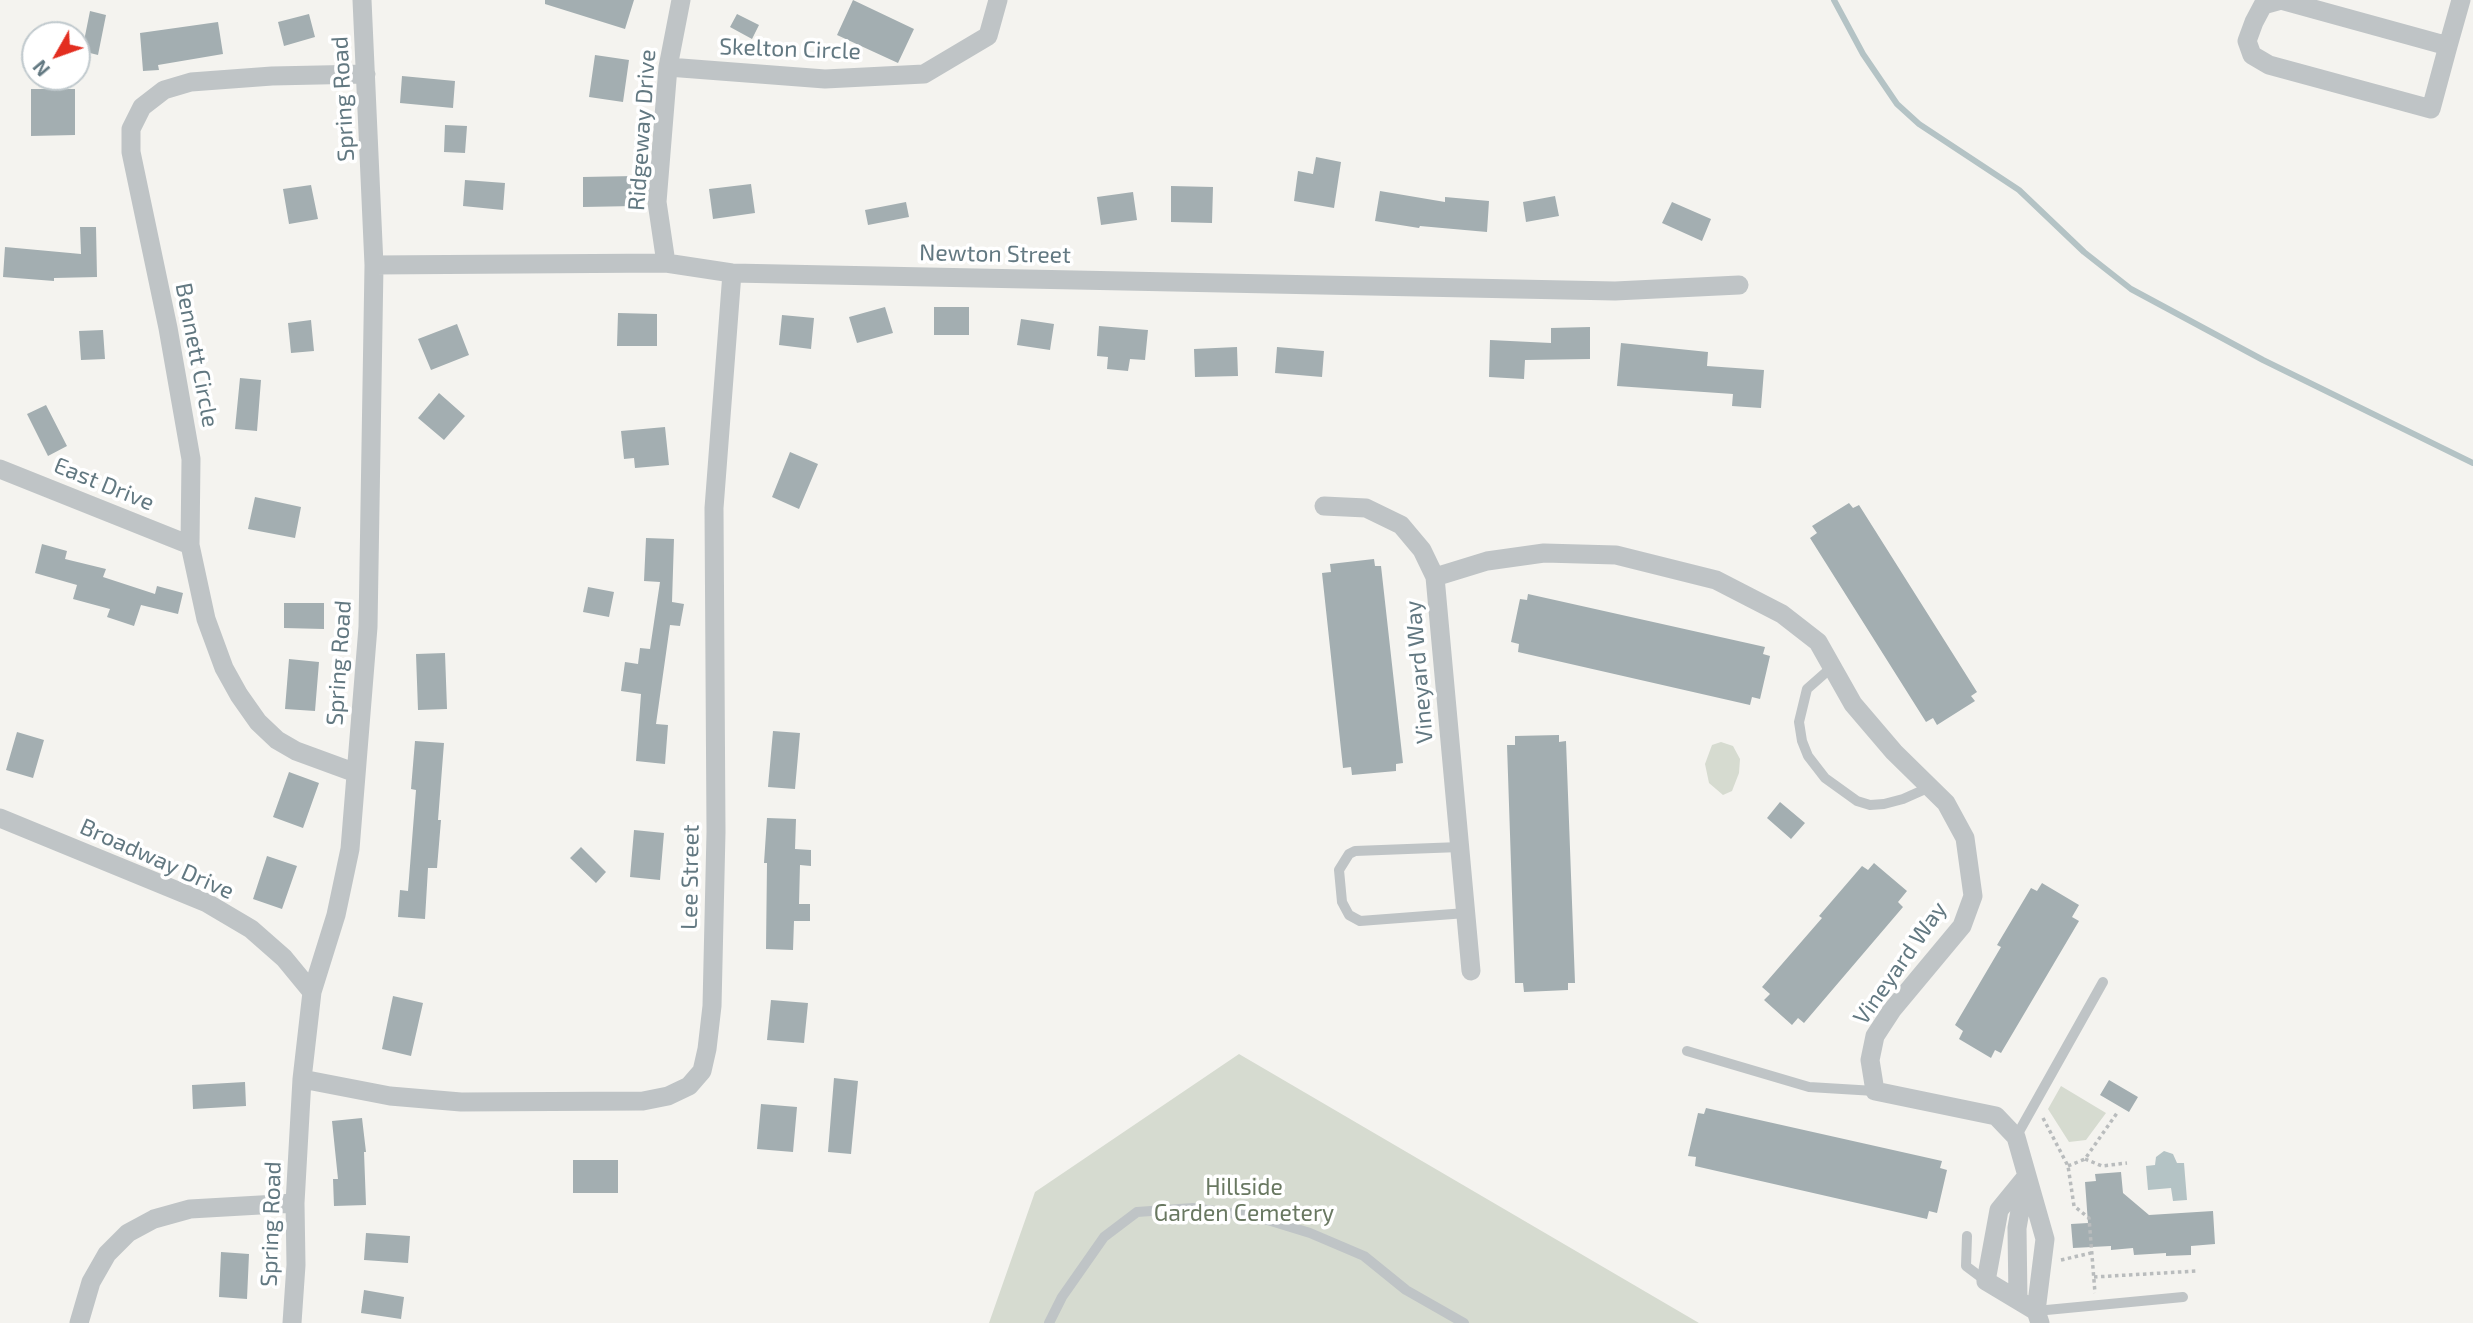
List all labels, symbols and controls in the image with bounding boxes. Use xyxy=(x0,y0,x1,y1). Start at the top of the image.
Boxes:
north arrow xyxy=(21,21,91,91)
street label: Skelton Circle xyxy=(719,33,861,65)
street label: Spring Road xyxy=(326,36,360,162)
street label: Ridgeway Drive xyxy=(623,48,661,212)
text: N xyxy=(28,56,54,81)
street label: Newton Street xyxy=(919,239,1071,269)
street label: Bennett Circle xyxy=(169,280,225,430)
street label: East Drive xyxy=(50,451,158,517)
street label: Spring Road xyxy=(321,599,357,727)
street label: Vineyard Way xyxy=(1399,599,1439,745)
street label: Broadway Drive xyxy=(76,813,238,905)
street label: Lee Street xyxy=(675,824,705,930)
street label: Vineyard Way xyxy=(1847,896,1953,1030)
street label: Spring Road xyxy=(255,1161,287,1287)
park label: Hillside Garden Cemetery xyxy=(1154,1173,1334,1227)

